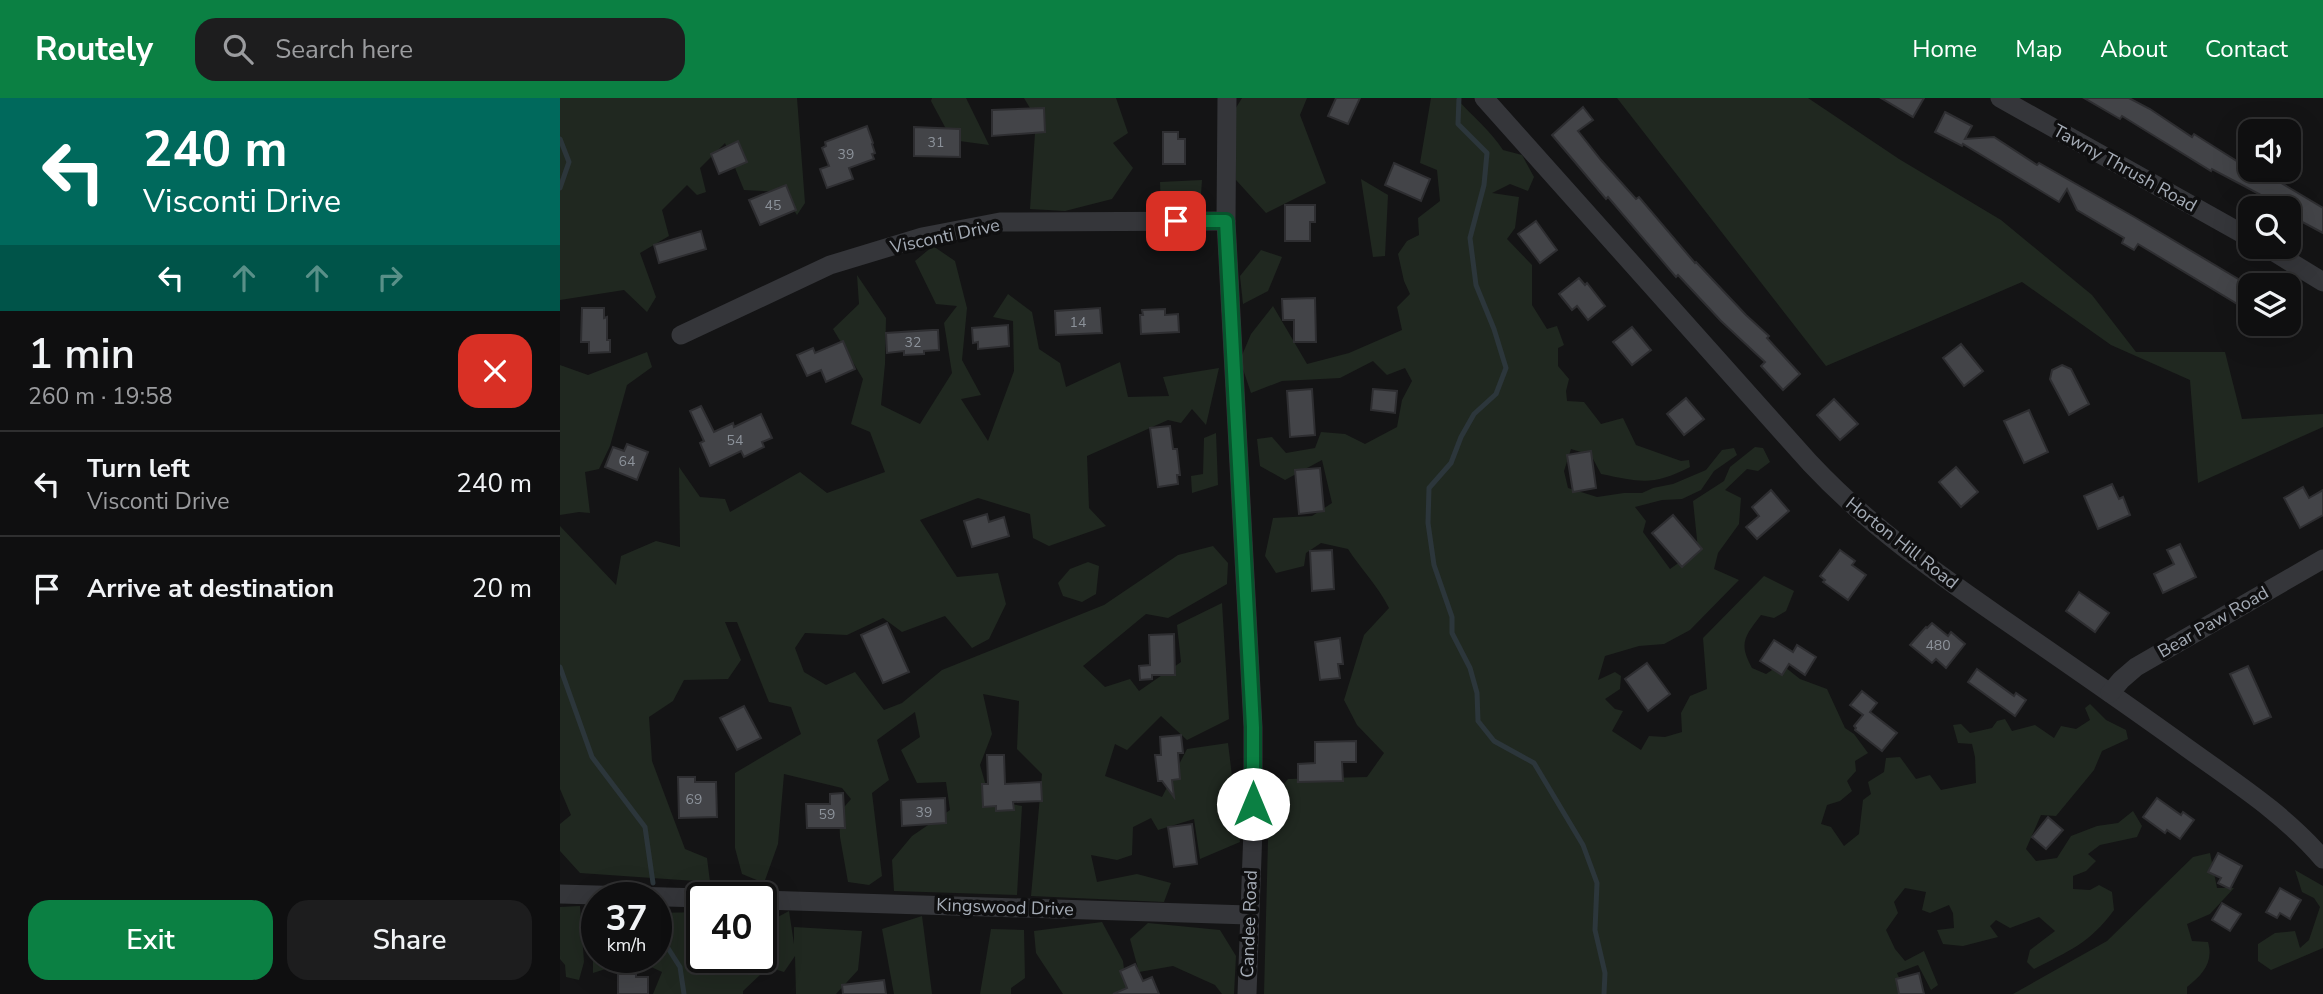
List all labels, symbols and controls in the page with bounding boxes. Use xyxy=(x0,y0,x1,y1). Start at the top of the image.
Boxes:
search box xyxy=(195,18,685,81)
text: Routely xyxy=(35,27,153,72)
icon: search xyxy=(219,30,257,68)
text: Search here xyxy=(275,32,413,67)
text: Home xyxy=(1912,33,1977,65)
text: Map xyxy=(2015,33,2062,65)
text: About xyxy=(2100,33,2167,65)
text: Contact xyxy=(2205,33,2288,65)
text: 240 m xyxy=(143,116,287,183)
street label: Tawny Thrush Road xyxy=(2049,118,2201,218)
map controls xyxy=(2238,119,2301,336)
button: sound xyxy=(2238,119,2301,182)
icon: left xyxy=(28,126,119,217)
house number: 31 xyxy=(928,133,944,152)
house number: 39 xyxy=(838,145,854,164)
text: Visconti Drive xyxy=(143,180,341,223)
pin xyxy=(1146,191,1206,251)
house number: 45 xyxy=(765,196,781,215)
button: search xyxy=(2238,196,2301,259)
icon: arrive xyxy=(1157,202,1195,240)
street label: Visconti Drive xyxy=(887,213,1002,260)
icon: left xyxy=(152,259,190,297)
icon: ahead xyxy=(225,259,263,297)
icon: ahead xyxy=(298,259,336,297)
icon: right xyxy=(371,259,409,297)
button: layers xyxy=(2238,273,2301,336)
house number: 14 xyxy=(1070,313,1086,332)
text: 1 min xyxy=(28,326,135,383)
house number: 32 xyxy=(905,333,921,352)
button: close xyxy=(458,334,532,408)
text: 260 m · 19:58 xyxy=(28,381,173,412)
house number: 54 xyxy=(727,431,743,450)
text: Turn left xyxy=(87,451,190,486)
house number: 64 xyxy=(619,452,635,471)
icon: left xyxy=(28,465,66,503)
text: 240 m xyxy=(456,466,532,501)
text: Visconti Drive xyxy=(87,486,229,517)
street label: Horton Hill Road xyxy=(1841,491,1963,595)
icon: arrive xyxy=(28,570,66,608)
text: Arrive at destination xyxy=(87,571,334,606)
text: 20 m xyxy=(472,571,532,606)
street label: Bear Paw Road xyxy=(2153,581,2273,663)
house number: 480 xyxy=(1925,636,1951,655)
position arrow xyxy=(1216,767,1290,841)
house number: 69 xyxy=(686,790,702,809)
house number: 39 xyxy=(916,803,932,822)
house number: 59 xyxy=(819,805,835,824)
street label: Candee Road xyxy=(1235,870,1263,978)
speed limit sign: 40 xyxy=(686,882,777,973)
street label: Kingswood Drive xyxy=(936,893,1074,921)
text: 37 xyxy=(605,895,648,942)
button: Exit xyxy=(28,900,273,980)
button: Share xyxy=(287,900,532,980)
text: km/h xyxy=(607,933,646,957)

